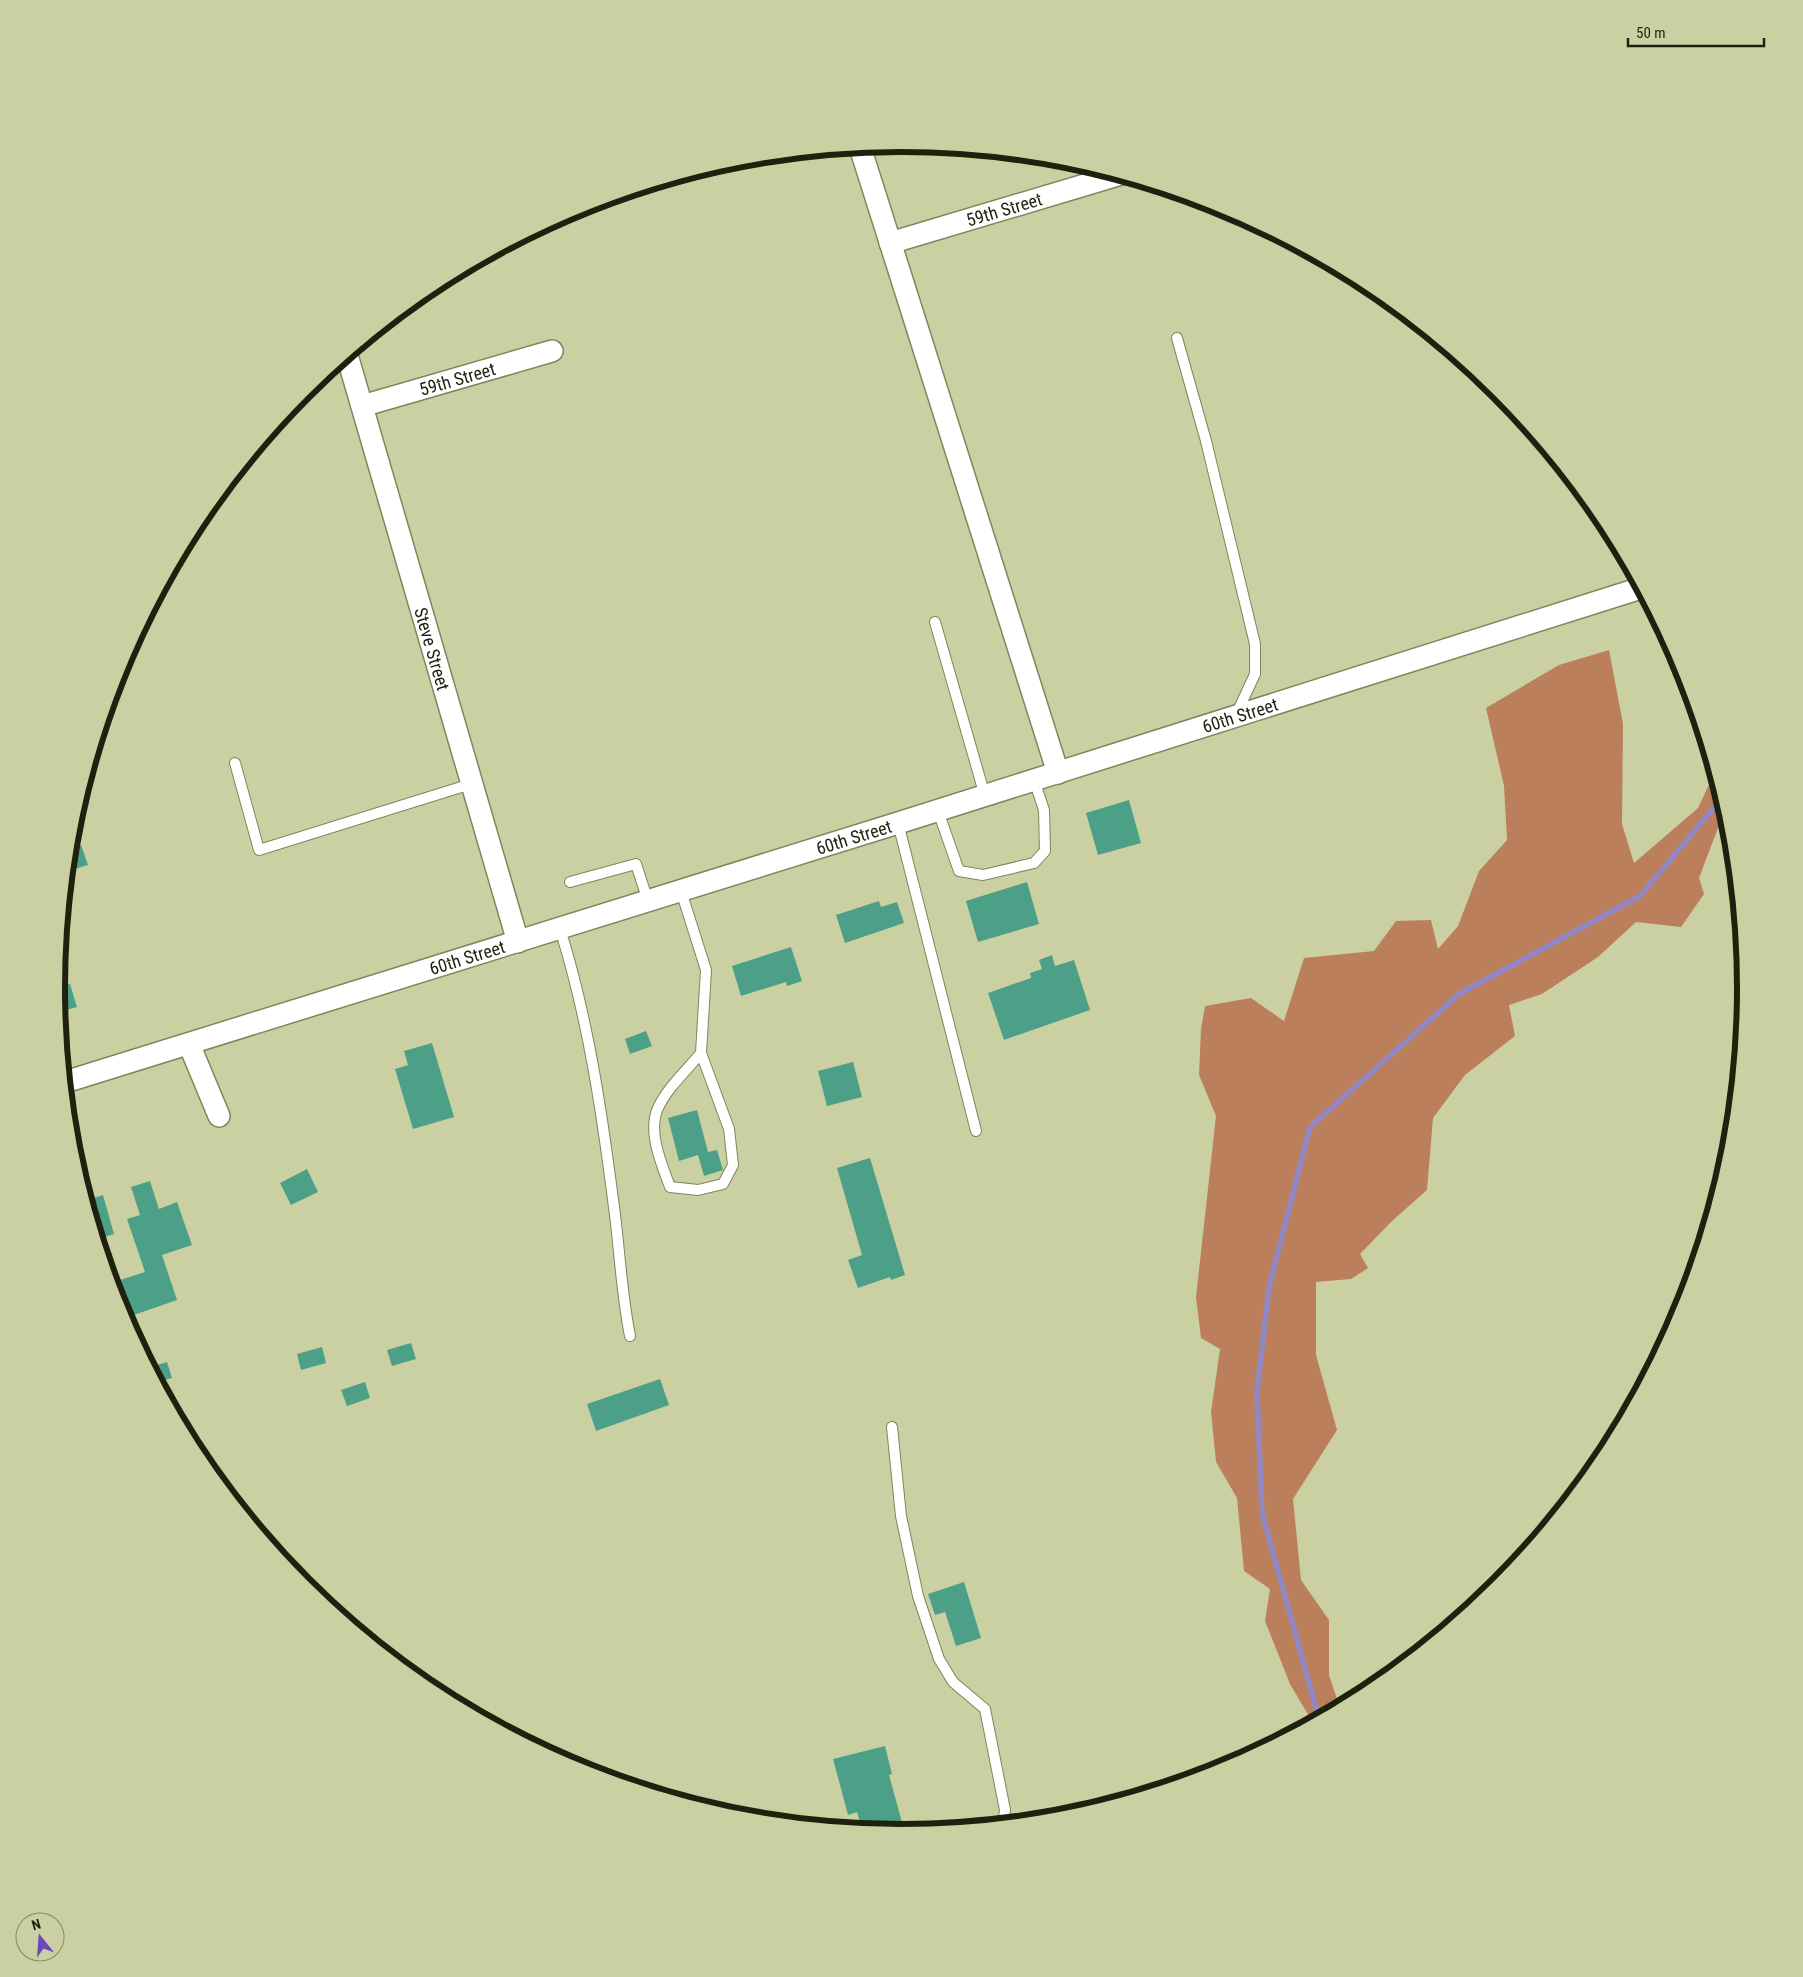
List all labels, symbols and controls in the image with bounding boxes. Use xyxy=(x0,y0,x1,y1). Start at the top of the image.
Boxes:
scale bar xyxy=(1628,15,1764,47)
text: 50 m xyxy=(1636,24,1666,42)
street label: 59th Street xyxy=(964,188,1044,230)
street label: 59th Street xyxy=(417,358,498,399)
street label: Steve Street xyxy=(411,605,455,693)
street label: 60th Street xyxy=(1200,693,1280,737)
street label: 60th Street xyxy=(813,815,894,858)
street label: 60th Street xyxy=(427,935,507,979)
north arrow xyxy=(15,1912,65,1962)
text: N xyxy=(30,1916,43,1933)

